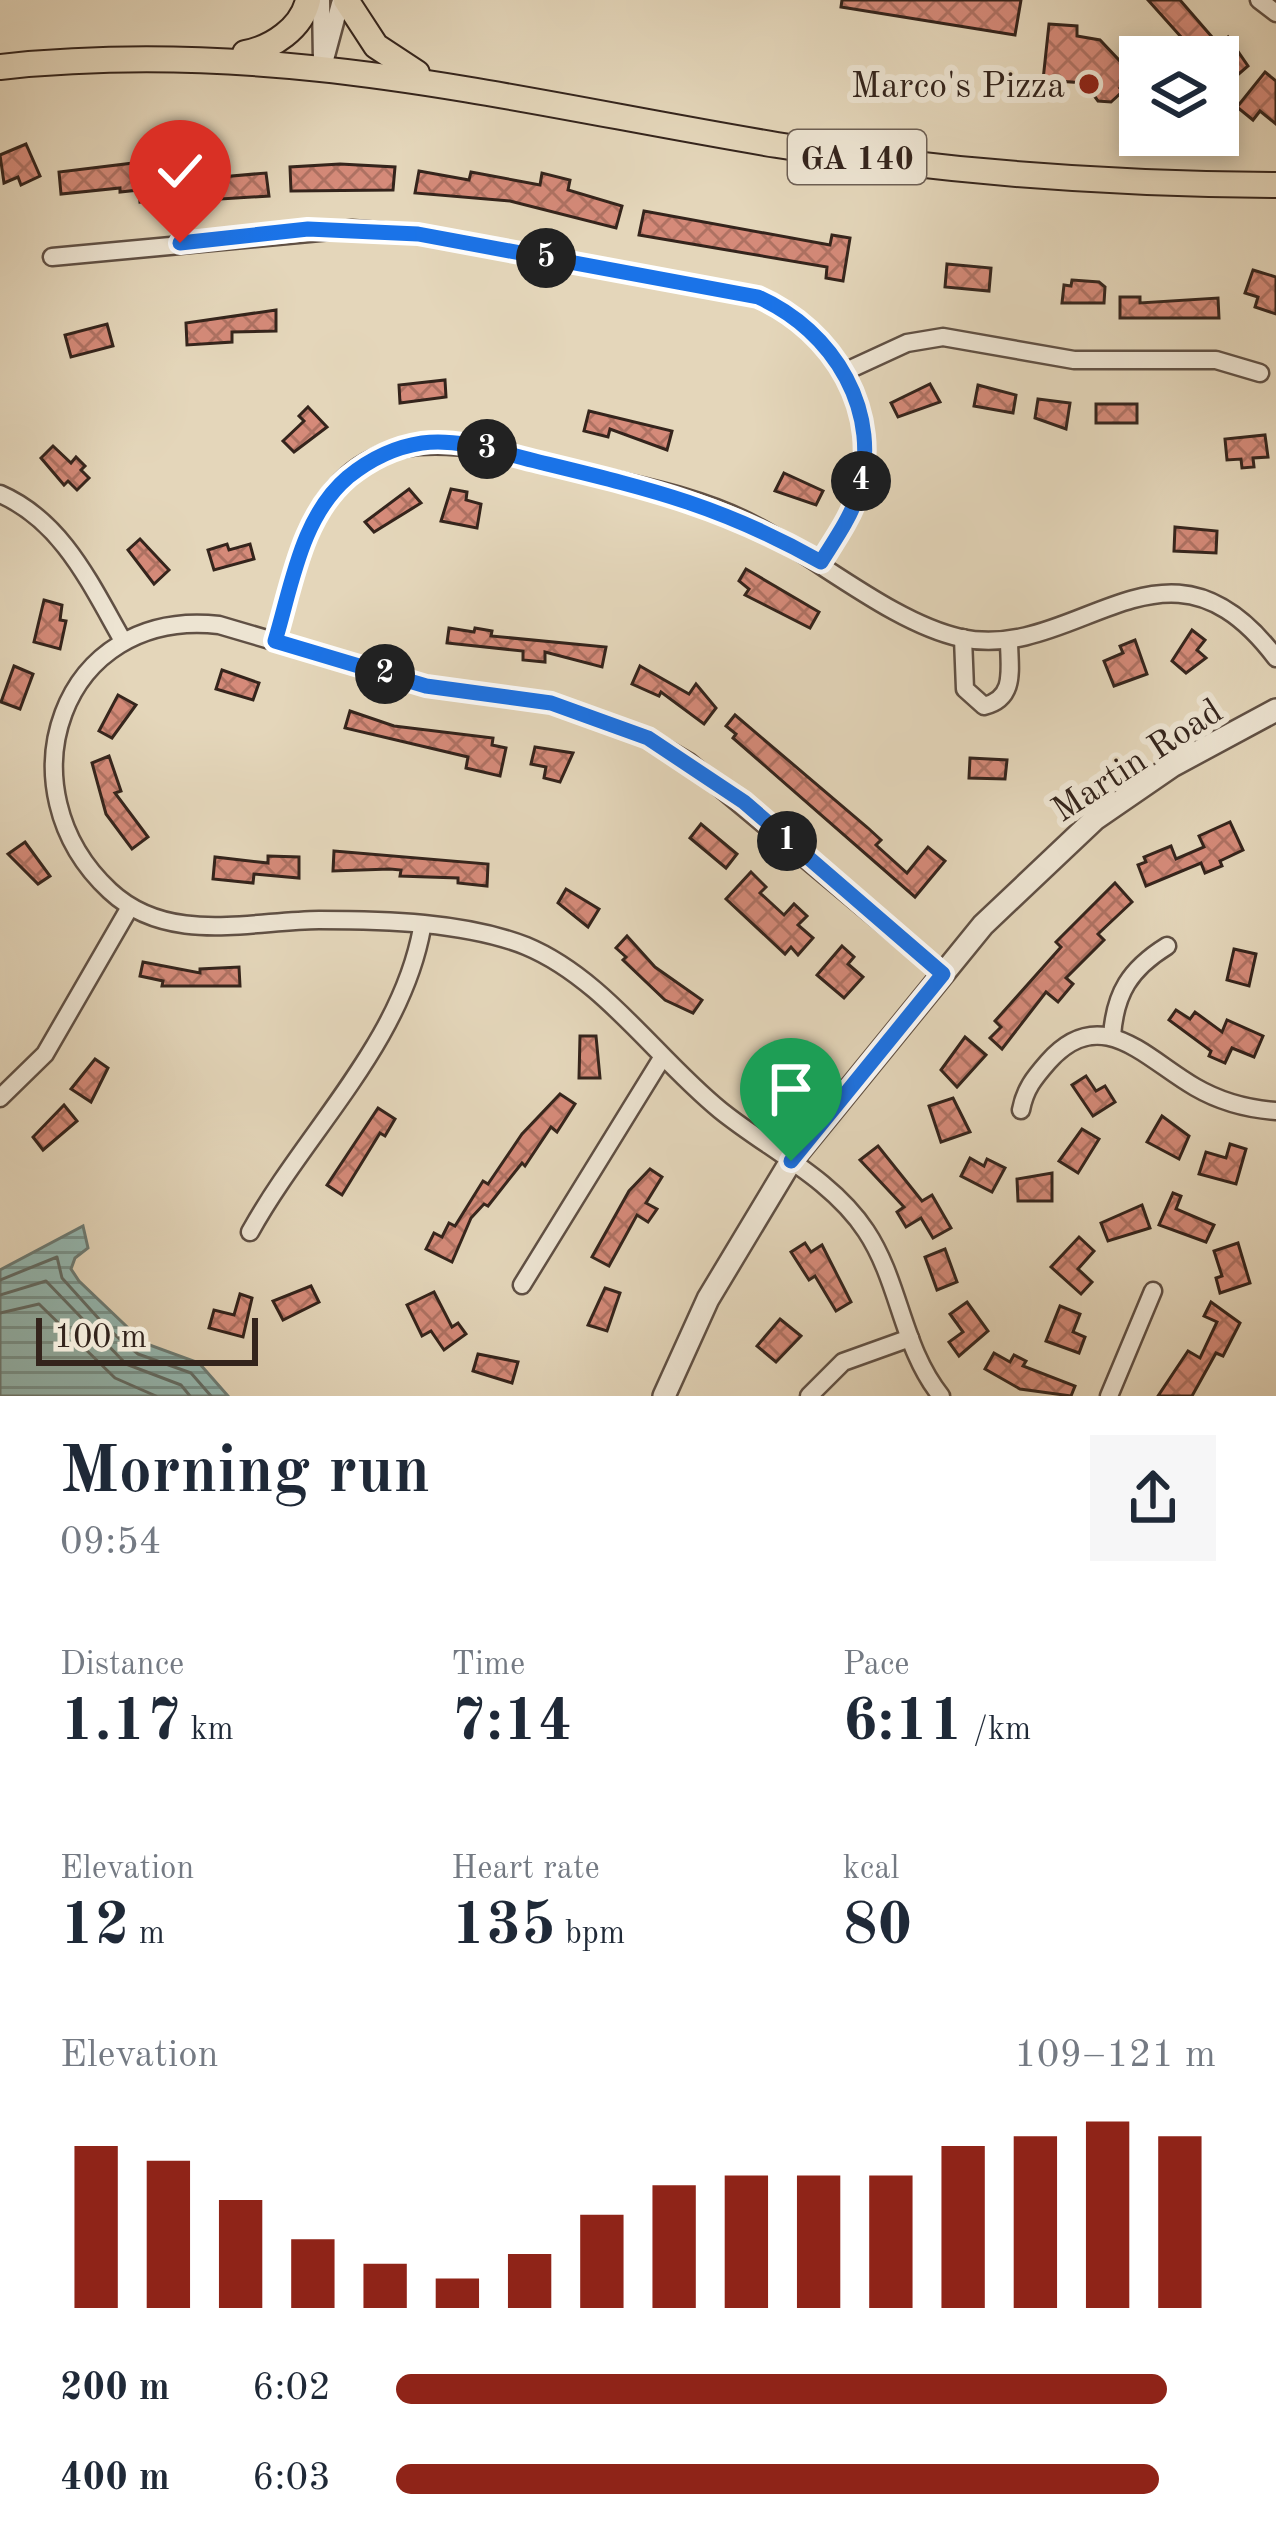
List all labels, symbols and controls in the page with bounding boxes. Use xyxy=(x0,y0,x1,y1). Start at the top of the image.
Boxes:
map controls xyxy=(1119,36,1239,156)
button: layers xyxy=(1119,36,1239,156)
place label: Marco's Pizza xyxy=(851,70,1065,106)
marker: Marco's Pizza xyxy=(1076,71,1102,97)
pin xyxy=(129,120,231,243)
road number: GA 140 xyxy=(788,130,926,184)
icon: check xyxy=(147,138,213,204)
pin: 5 xyxy=(516,228,576,288)
text: 5 xyxy=(536,241,556,274)
pin: 3 xyxy=(457,419,517,479)
text: 3 xyxy=(477,432,497,465)
pin: 4 xyxy=(831,451,891,511)
text: 4 xyxy=(851,464,871,497)
pin: 2 xyxy=(355,644,415,704)
text: 2 xyxy=(375,657,395,690)
street label: Martin Road xyxy=(1047,694,1230,830)
pin: 1 xyxy=(757,811,817,871)
text: 1 xyxy=(777,824,797,857)
pin xyxy=(740,1038,842,1161)
icon: arrive xyxy=(758,1056,824,1122)
scale bar xyxy=(36,1312,258,1365)
text: 100 m xyxy=(54,1322,147,1355)
button: share xyxy=(1090,1435,1216,1561)
text: Morning run xyxy=(60,1441,430,1507)
text: 09:54 xyxy=(60,1523,161,1562)
text: Distance xyxy=(60,1649,184,1682)
text: Time xyxy=(451,1649,525,1682)
text: Pace xyxy=(843,1649,910,1682)
text: 1.17 xyxy=(60,1693,181,1753)
text: 7:14 xyxy=(451,1693,573,1753)
text: 6:11 xyxy=(843,1693,964,1753)
text: km xyxy=(181,1714,234,1747)
text: /km xyxy=(964,1714,1031,1747)
text: Elevation xyxy=(60,1853,194,1886)
text: Heart rate xyxy=(451,1853,600,1886)
text: kcal xyxy=(843,1853,899,1886)
text: 12 xyxy=(60,1897,130,1957)
text: 135 xyxy=(451,1897,556,1957)
text: 80 xyxy=(843,1897,912,1957)
text: m xyxy=(130,1918,165,1951)
text: bpm xyxy=(556,1918,625,1951)
text: Elevation xyxy=(60,2036,219,2075)
text: 109–121 m xyxy=(1014,2036,1216,2075)
text: 200 m xyxy=(60,2369,170,2408)
text: 6:02 xyxy=(252,2369,331,2408)
text: 400 m xyxy=(60,2459,170,2498)
text: 6:03 xyxy=(252,2459,331,2498)

